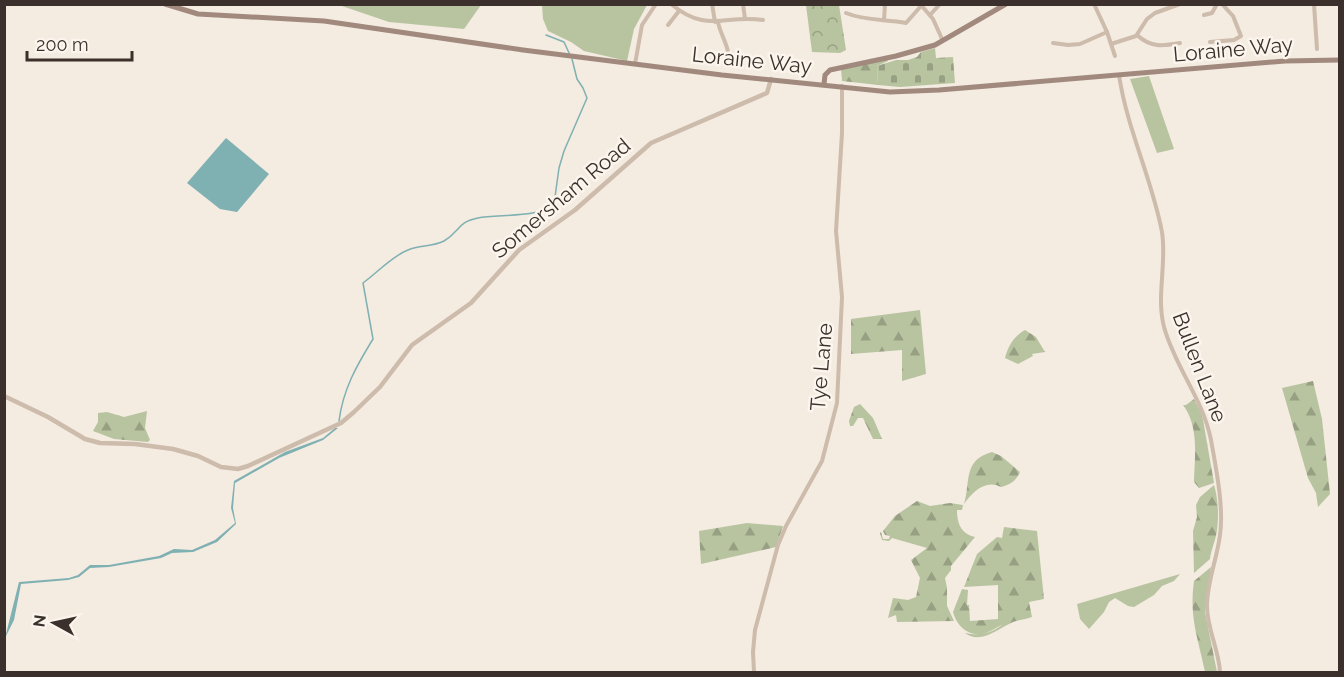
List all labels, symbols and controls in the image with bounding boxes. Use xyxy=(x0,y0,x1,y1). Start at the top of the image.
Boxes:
scale bar xyxy=(27,24,132,62)
street label: Loraine Way xyxy=(1172,31,1294,67)
text: 200 m xyxy=(36,34,89,55)
street label: Loraine Way xyxy=(691,41,813,79)
street label: Somersham Road xyxy=(487,133,635,263)
street label: Bullen Lane xyxy=(1168,308,1232,426)
street label: Tye Lane xyxy=(805,322,837,412)
north arrow xyxy=(24,593,84,653)
text: N xyxy=(29,614,50,628)

